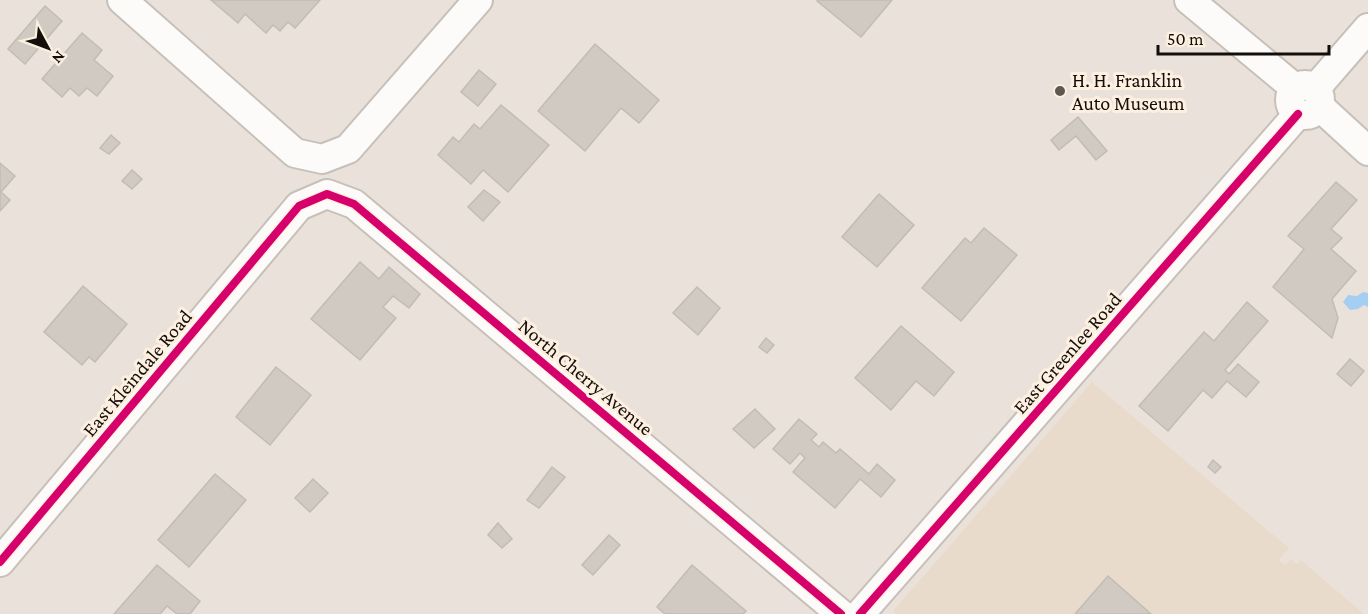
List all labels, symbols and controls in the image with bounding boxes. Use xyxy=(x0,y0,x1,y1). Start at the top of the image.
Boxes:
north arrow xyxy=(18,18,78,78)
scale bar xyxy=(1158,18,1329,56)
text: 50 m xyxy=(1167,29,1204,49)
text: N xyxy=(49,48,69,67)
place label: H. H. Franklin Auto Museum xyxy=(1072,69,1184,114)
marker: H. H. Franklin Auto Museum xyxy=(1053,84,1067,98)
street label: East Greenlee Road xyxy=(1008,288,1126,418)
street label: East Kleindale Road xyxy=(78,305,197,441)
street label: North Cherry Avenue xyxy=(514,314,658,441)

